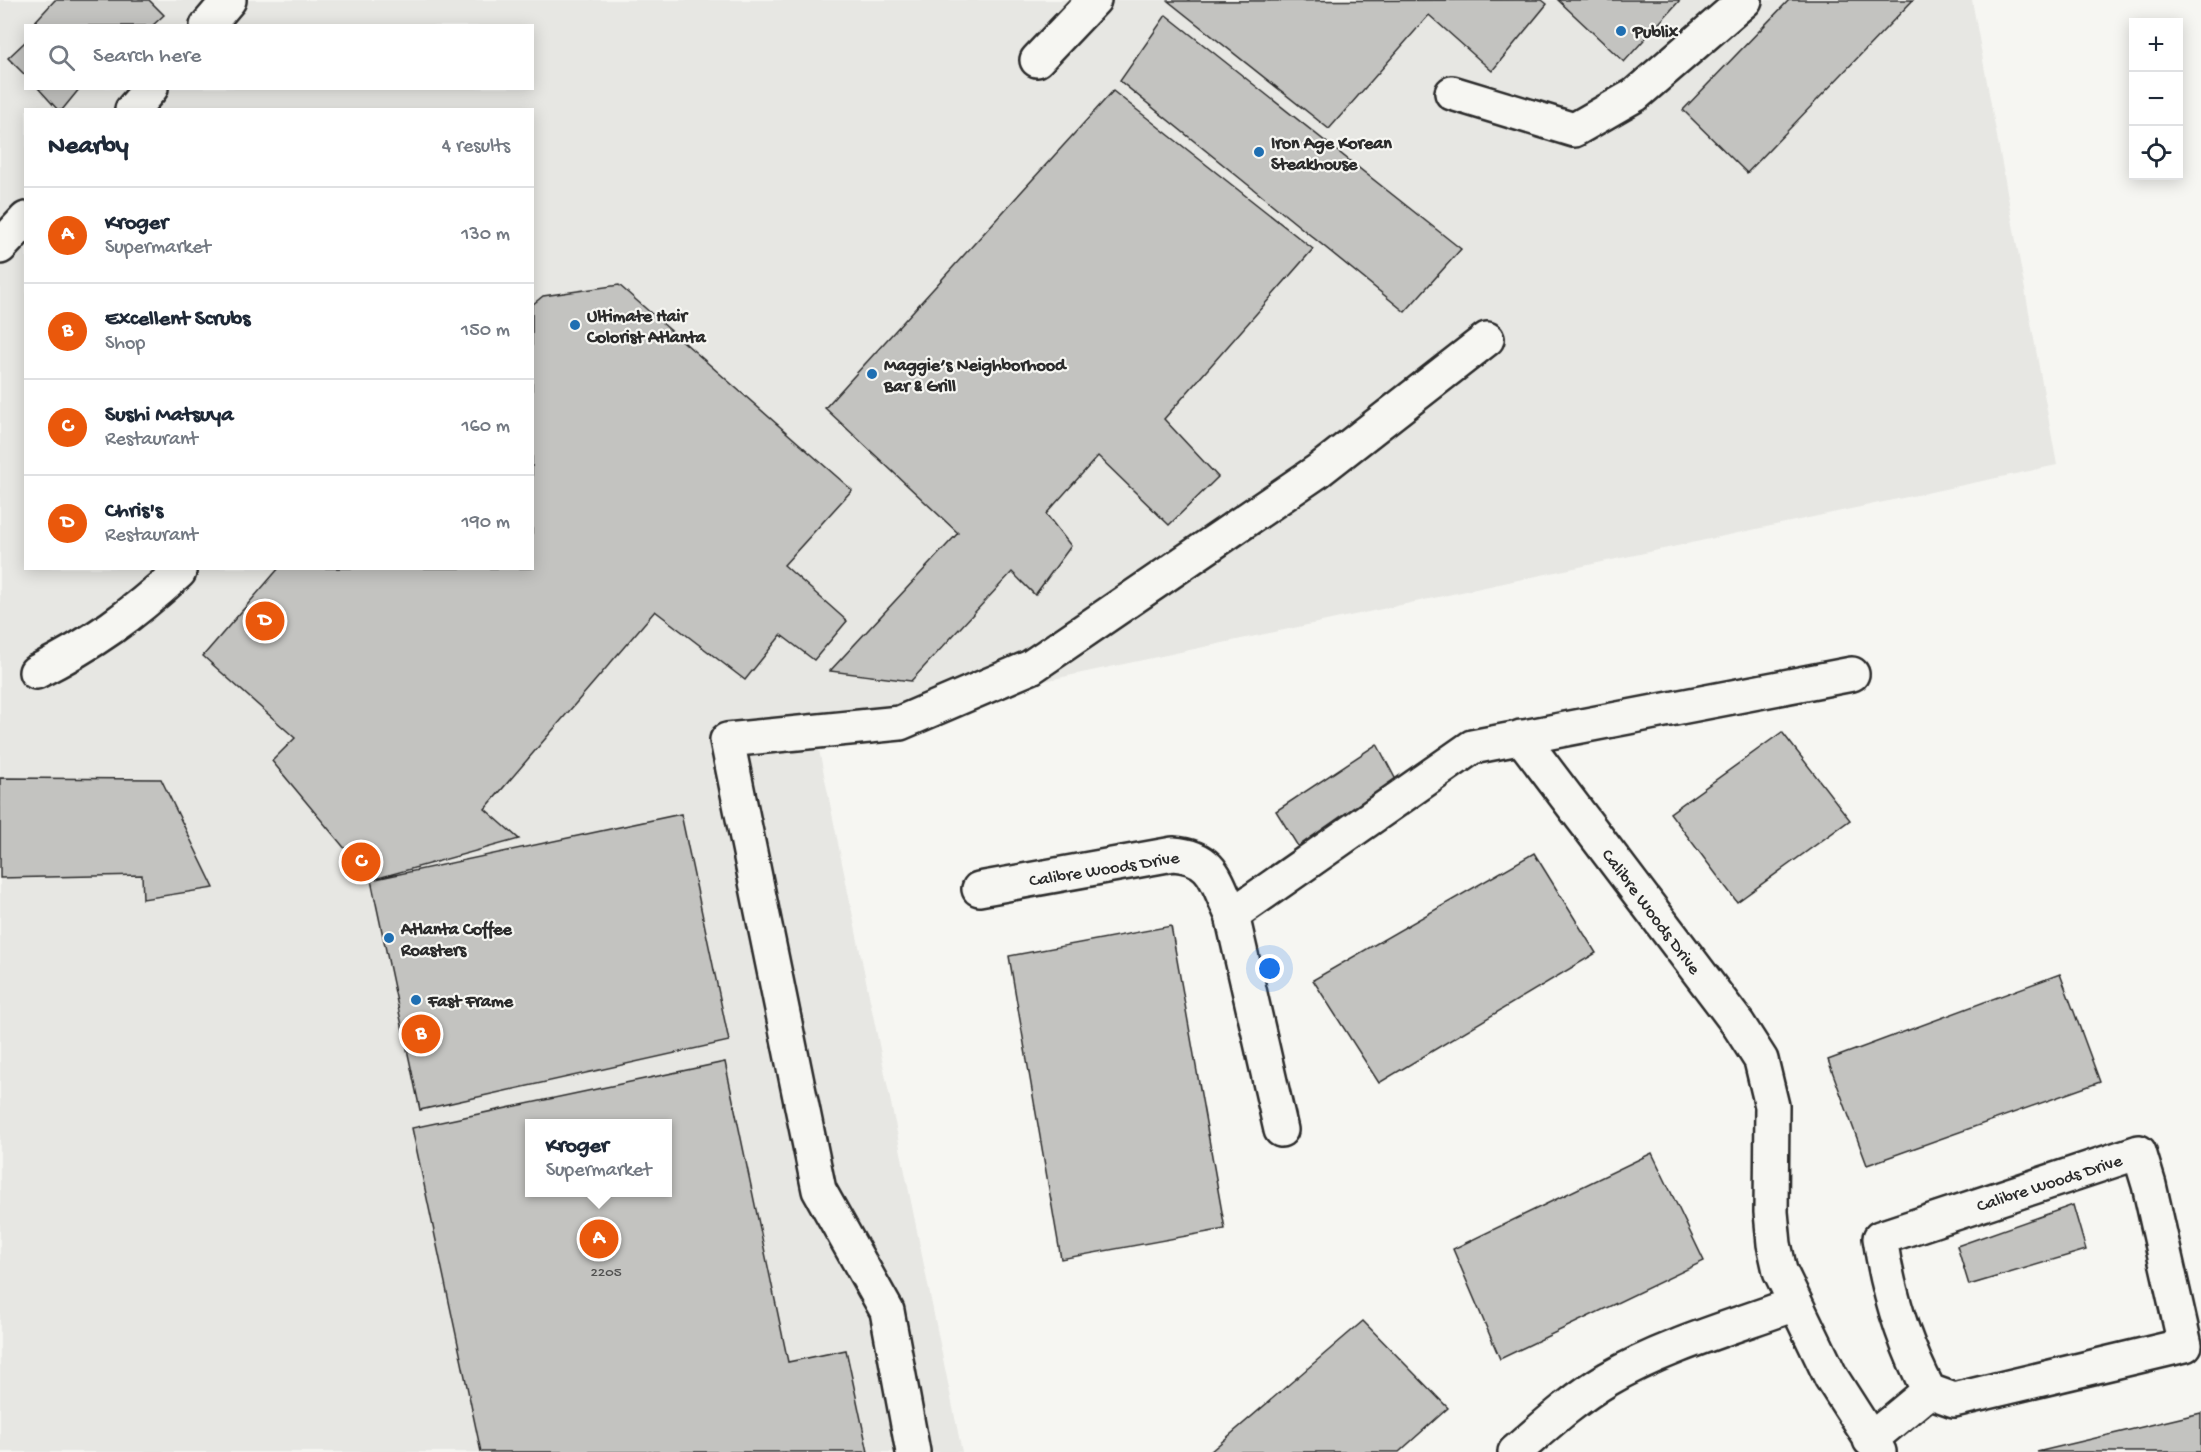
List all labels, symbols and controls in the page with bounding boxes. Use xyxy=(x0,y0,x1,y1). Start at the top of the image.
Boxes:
map controls xyxy=(2129,18,2183,180)
button: + xyxy=(2129,18,2183,72)
place label: Publix xyxy=(1632,23,1679,44)
search box xyxy=(24,24,534,90)
marker: Publix xyxy=(1614,24,1628,38)
icon: search xyxy=(45,41,78,74)
text: Search here xyxy=(93,44,201,70)
button: − xyxy=(2129,72,2183,126)
button: locate xyxy=(2129,126,2183,180)
text: Nearby xyxy=(48,132,129,163)
place label: Iron Age Korean Steakhouse xyxy=(1271,134,1392,176)
text: 4 results xyxy=(442,136,510,159)
marker: Iron Age Korean Steakhouse xyxy=(1252,145,1266,159)
text: Kroger xyxy=(105,211,168,237)
text: A xyxy=(62,224,73,247)
text: 130 m xyxy=(461,224,510,247)
text: Supermarket xyxy=(105,237,211,260)
text: Excellent Scrubs xyxy=(105,307,250,333)
place label: Ultimate Hair Colorist Atlanta xyxy=(586,307,707,349)
marker: Ultimate Hair Colorist Atlanta xyxy=(568,318,582,332)
text: B xyxy=(62,320,73,343)
text: 150 m xyxy=(461,320,510,343)
text: Shop xyxy=(105,333,145,356)
place label: Maggie’s Neighborhood Bar & Grill xyxy=(883,356,1068,398)
marker: Maggie’s Neighborhood Bar & Grill xyxy=(865,367,879,381)
text: Sushi Matsuya xyxy=(105,403,233,429)
text: C xyxy=(62,416,73,439)
text: 160 m xyxy=(461,416,510,439)
text: Restaurant xyxy=(105,429,198,452)
text: Chris's xyxy=(105,499,163,525)
text: D xyxy=(61,512,74,535)
text: 190 m xyxy=(462,512,510,535)
text: Restaurant xyxy=(105,525,198,548)
pin: D xyxy=(246,598,284,644)
pin: C xyxy=(342,840,380,884)
street label: Calibre Woods Drive xyxy=(1596,846,1704,980)
street label: Calibre Woods Drive xyxy=(1028,848,1182,893)
place label: Atlanta Coffee Roasters xyxy=(400,920,512,962)
marker: Atlanta Coffee Roasters xyxy=(382,931,396,945)
your location xyxy=(1255,954,1284,983)
place label: Fast Frame xyxy=(427,992,514,1013)
marker: Fast Frame xyxy=(409,993,423,1007)
pin: B xyxy=(402,1012,440,1056)
popup xyxy=(525,1119,672,1197)
text: Kroger xyxy=(546,1134,609,1160)
street label: Calibre Woods Drive xyxy=(1974,1151,2126,1218)
text: Supermarket xyxy=(546,1160,651,1183)
pin: A xyxy=(580,1216,618,1262)
house number: 2205 xyxy=(590,1264,622,1282)

